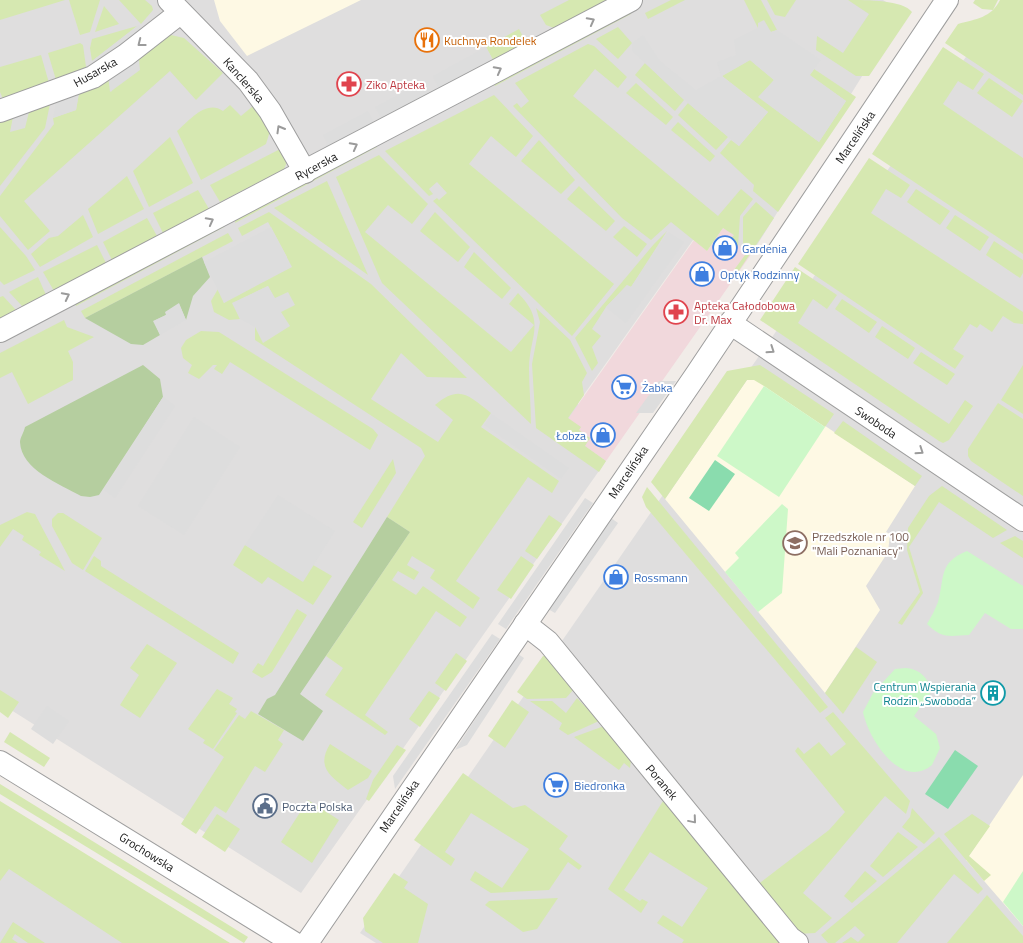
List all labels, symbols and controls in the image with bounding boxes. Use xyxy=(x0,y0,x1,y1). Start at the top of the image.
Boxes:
one-way arrow xyxy=(586,17,595,27)
restaurant icon: Kuchnya Rondelek xyxy=(414,27,440,53)
place label: Kuchnya Rondelek xyxy=(444,31,537,50)
one-way arrow xyxy=(138,38,147,46)
street label: Husarska xyxy=(70,52,120,92)
street label: Kanclerska xyxy=(219,53,269,107)
one-way arrow xyxy=(493,66,502,76)
pharmacy icon: Ziko Apteka xyxy=(336,71,362,97)
place label: Ziko Apteka xyxy=(366,75,425,94)
street label: Marcelińska xyxy=(830,107,880,167)
one-way arrow xyxy=(277,126,287,135)
one-way arrow xyxy=(349,142,358,152)
street label: Rycerska xyxy=(291,147,341,185)
one-way arrow xyxy=(205,217,214,227)
shop icon: Gardenia xyxy=(712,235,738,261)
place label: Gardenia xyxy=(742,239,787,258)
shop icon: Optyk Rodzinny xyxy=(689,261,715,287)
place label: Optyk Rodzinny xyxy=(720,265,799,284)
one-way arrow xyxy=(61,292,70,302)
place label: Apteka Całodobowa Dr. Max xyxy=(694,296,795,329)
pharmacy icon: Apteka Całodobowa Dr. Max xyxy=(663,299,689,325)
one-way arrow xyxy=(765,344,775,353)
supermarket icon: Żabka xyxy=(611,374,637,400)
place label: Żabka xyxy=(642,378,672,397)
street label: Swoboda xyxy=(851,401,901,443)
shop icon: Łobza xyxy=(590,422,616,448)
place label: Łobza xyxy=(555,426,586,445)
street label: Marcelińska xyxy=(603,442,653,502)
one-way arrow xyxy=(914,445,924,454)
place label: Przedszkole nr 100 "Mali Poznaniacy" xyxy=(812,527,909,560)
school or university icon: Przedszkole nr 100 "Mali Poznaniacy" xyxy=(782,530,808,556)
shop icon: Rossmann xyxy=(603,564,629,590)
place label: Rossmann xyxy=(634,568,688,587)
place label: Centrum Wspierania Rodzin „Swoboda” xyxy=(873,677,976,710)
building icon: Centrum Wspierania Rodzin „Swoboda” xyxy=(980,680,1006,706)
street label: Poranek xyxy=(641,760,683,804)
supermarket icon: Biedronka xyxy=(543,772,569,798)
street label: Marcelińska xyxy=(374,776,424,836)
place label: Biedronka xyxy=(574,776,625,795)
public building icon: Poczta Polska xyxy=(252,793,278,819)
place label: Poczta Polska xyxy=(282,797,352,816)
one-way arrow xyxy=(688,815,697,824)
street label: Grochowska xyxy=(116,827,178,877)

